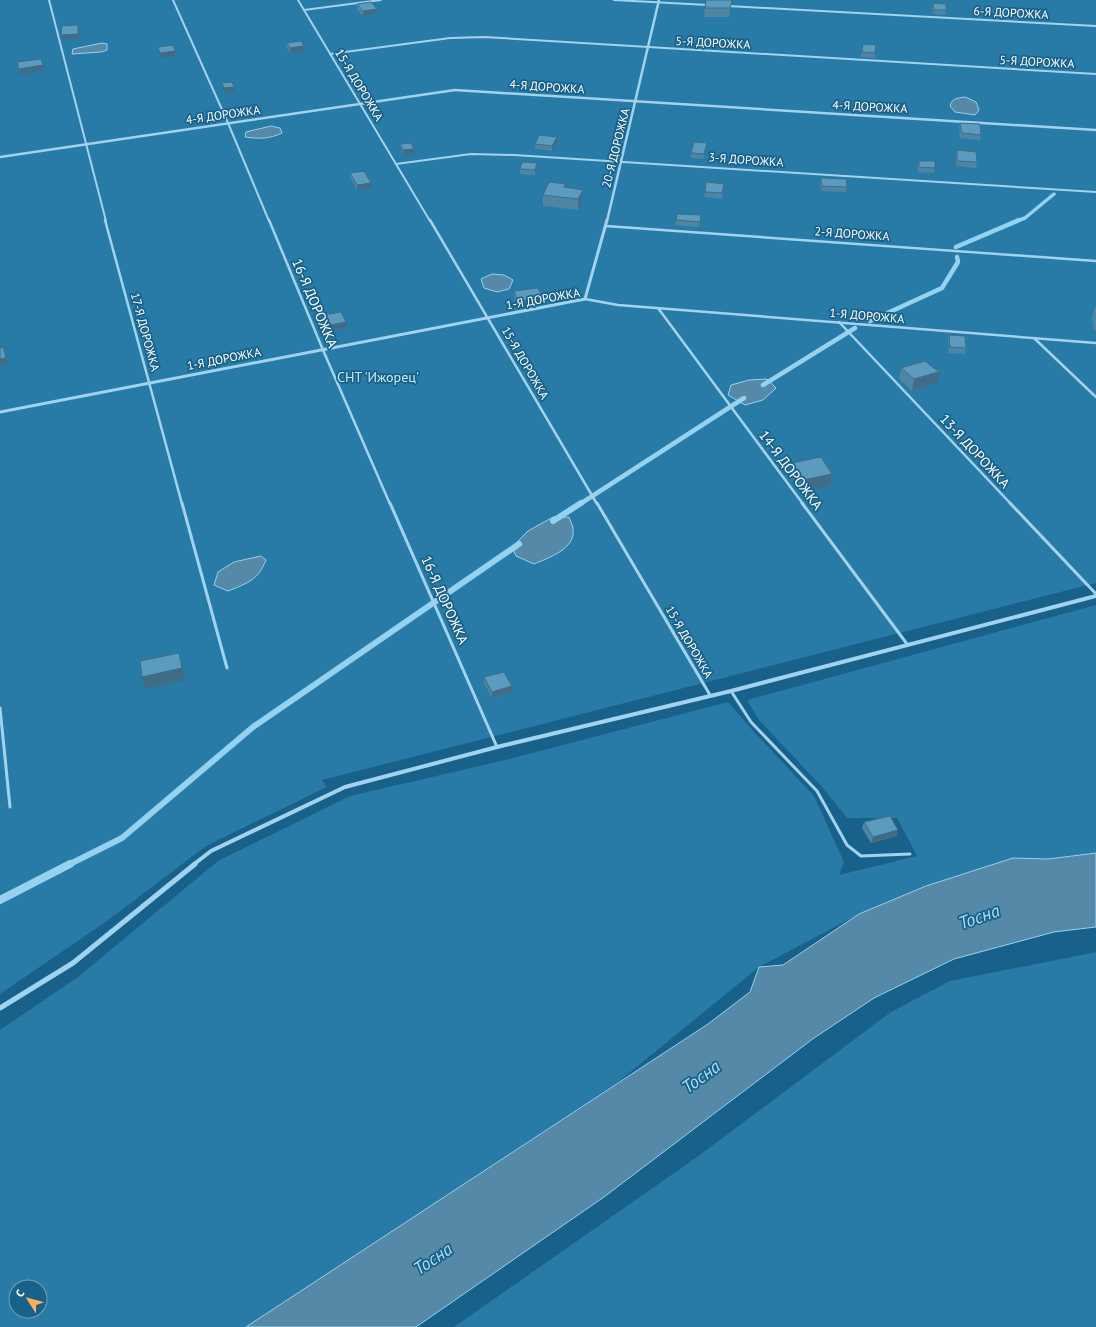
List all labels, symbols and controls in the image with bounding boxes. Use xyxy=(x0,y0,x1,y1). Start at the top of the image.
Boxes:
street label: 6-Я ДОРОЖКА xyxy=(973,3,1049,22)
street label: 5-Я ДОРОЖКА xyxy=(675,33,751,52)
street label: 15-Я ДОРОЖКА xyxy=(332,46,387,124)
street label: 5-Я ДОРОЖКА xyxy=(999,52,1075,71)
street label: 4-Я ДОРОЖКА xyxy=(509,76,585,97)
street label: 4-Я ДОРОЖКА xyxy=(832,97,908,116)
street label: 4-Я ДОРОЖКА xyxy=(185,102,261,127)
street label: 20-Я ДОРОЖКА xyxy=(598,106,633,189)
street label: 3-Я ДОРОЖКА xyxy=(708,149,784,170)
street label: 2-Я ДОРОЖКА xyxy=(814,223,890,244)
street label: 16-Я ДОРОЖКА xyxy=(288,256,342,351)
street label: 1-Я ДОРОЖКА xyxy=(505,285,581,312)
street label: 17-Я ДОРОЖКА xyxy=(128,291,163,373)
street label: 1-Я ДОРОЖКА xyxy=(829,305,905,326)
street label: 15-Я ДОРОЖКА xyxy=(499,324,552,402)
street label: 1-Я ДОРОЖКА xyxy=(186,344,262,373)
park label: СНТ 'Ижорец' xyxy=(337,368,419,386)
street label: 13-Я ДОРОЖКА xyxy=(936,410,1015,493)
street label: 14-Я ДОРОЖКА xyxy=(755,427,827,514)
street label: 16-Я ДОРОЖКА xyxy=(417,553,473,648)
street label: 15-Я ДОРОЖКА xyxy=(663,603,716,681)
water label: Тосна xyxy=(955,898,1003,935)
water label: Тосна xyxy=(677,1055,725,1098)
water label: Тосна xyxy=(409,1237,457,1280)
north arrow xyxy=(8,1279,48,1319)
text: С xyxy=(12,1287,27,1300)

